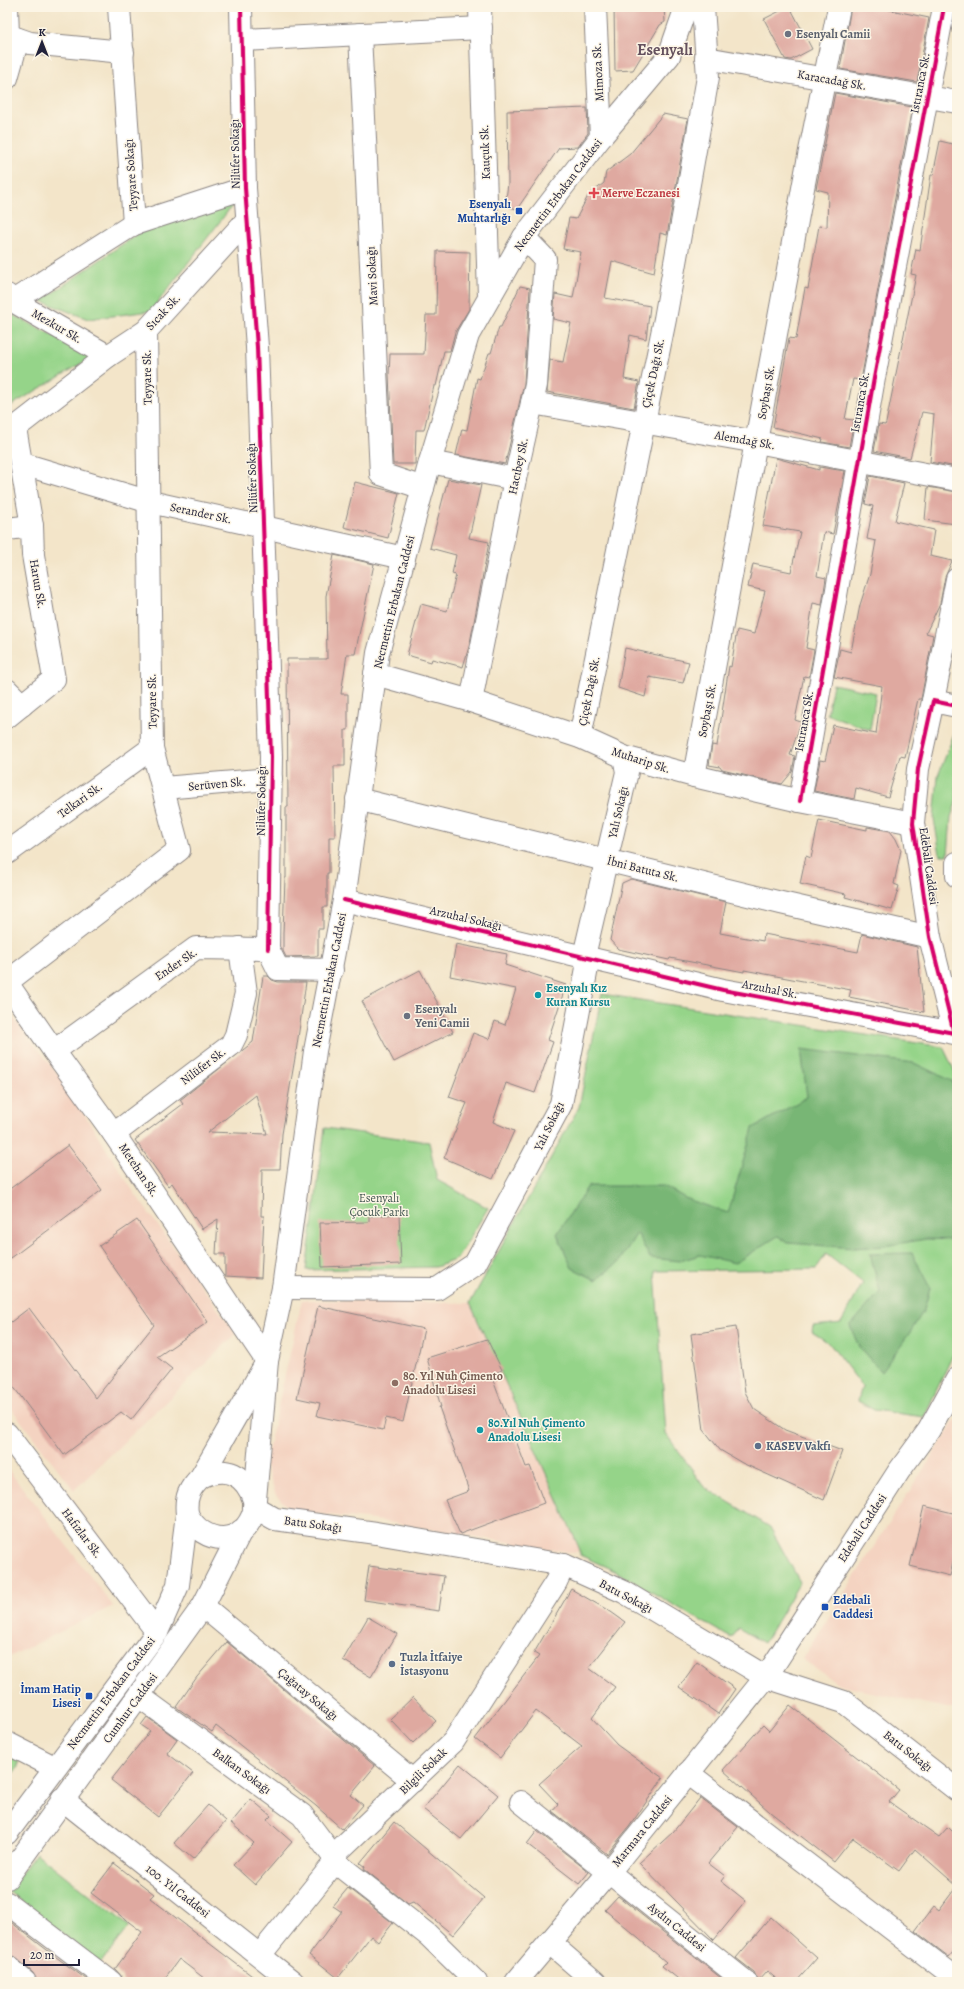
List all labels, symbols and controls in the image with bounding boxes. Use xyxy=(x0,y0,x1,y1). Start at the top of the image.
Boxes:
north arrow xyxy=(22,22,62,62)
text: K xyxy=(38,25,46,40)
place label: Esenyalı Camii xyxy=(796,26,871,42)
marker: Esenyalı Camii xyxy=(783,29,793,39)
district label: Esenyalı xyxy=(637,39,693,61)
street label: Mimoza Sk. xyxy=(588,42,608,102)
street label: Istıranca Sk. xyxy=(906,51,934,115)
street label: Karacadağ Sk. xyxy=(796,66,868,94)
street label: Nilüfer Sokağı xyxy=(226,119,244,189)
street label: Kauçuk Sk. xyxy=(476,124,494,180)
street label: Necmettin Erbakan Caddesi xyxy=(510,135,606,255)
street label: Teyyare Sokağı xyxy=(120,138,142,212)
place label: Merve Eczanesi xyxy=(602,185,680,201)
marker: Merve Eczanesi xyxy=(589,188,599,198)
place label: Esenyalı Muhtarlığı xyxy=(457,196,511,226)
marker: Esenyalı Muhtarlığı xyxy=(514,206,524,216)
street label: Mavi Sokağı xyxy=(362,246,382,306)
street label: Sıcak Sk. xyxy=(142,290,184,334)
street label: Mezkur Sk. xyxy=(29,305,85,347)
street label: Çiçek Dağı Sk. xyxy=(638,337,668,409)
street label: Teyyare Sk. xyxy=(139,349,155,405)
street label: Soybaşı Sk. xyxy=(753,363,779,421)
street label: Istıranca Sk. xyxy=(847,370,873,434)
street label: Alemdağ Sk. xyxy=(712,427,777,453)
street label: Hacıbey Sk. xyxy=(504,436,532,496)
street label: Nilüfer Sokağı xyxy=(243,443,261,513)
street label: Serander Sk. xyxy=(169,499,233,527)
street label: Necmettin Erbakan Caddesi xyxy=(370,533,418,671)
street label: Harun Sk. xyxy=(26,558,50,610)
street label: Çiçek Dağı Sk. xyxy=(574,655,604,727)
street label: Teyyare Sk. xyxy=(144,673,160,729)
street label: Soybaşı Sk. xyxy=(694,681,720,739)
street label: Istıranca Sk. xyxy=(791,689,817,753)
street label: Muharip Sk. xyxy=(610,743,672,777)
street label: Nilüfer Sokağı xyxy=(252,766,270,836)
street label: Serüven Sk. xyxy=(187,774,247,794)
street label: Telkari Sk. xyxy=(54,778,106,822)
street label: Yalı Sokağı xyxy=(604,784,632,841)
street label: Edebali Caddesi xyxy=(916,826,942,906)
street label: İbni Batuta Sk. xyxy=(605,852,681,886)
street label: Arzuhal Sokağı xyxy=(427,902,504,934)
street label: Necmettin Erbakan Caddesi xyxy=(308,911,350,1049)
street label: Ender Sk. xyxy=(152,944,200,984)
street label: Arzuhal Sk. xyxy=(740,976,799,1002)
place label: Esenyalı Kız Kuran Kursu xyxy=(546,980,611,1010)
marker: Esenyalı Kız Kuran Kursu xyxy=(533,990,543,1000)
place label: Esenyalı Yeni Camii xyxy=(414,1001,470,1031)
marker: Esenyalı Yeni Camii xyxy=(402,1011,412,1021)
street label: Nilüfer Sk. xyxy=(177,1044,229,1088)
street label: Yalı Sokağı xyxy=(530,1099,568,1154)
street label: Metehan Sk. xyxy=(115,1140,163,1200)
park label: Esenyalı Çocuk Parkı xyxy=(349,1190,409,1220)
place label: 80. Yıl Nuh Çimento Anadolu Lisesi xyxy=(402,1368,503,1398)
marker: 80. Yıl Nuh Çimento Anadolu Lisesi xyxy=(390,1378,400,1388)
place label: 80.Yıl Nuh Çimento Anadolu Lisesi xyxy=(487,1415,585,1445)
marker: 80.Yıl Nuh Çimento Anadolu Lisesi xyxy=(475,1425,485,1435)
place label: KASEV Vakfı xyxy=(766,1438,831,1454)
marker: KASEV Vakfı xyxy=(753,1441,763,1451)
street label: Edebali Caddesi xyxy=(834,1491,890,1565)
street label: Hafızlar Sk. xyxy=(58,1505,106,1561)
street label: Batu Sokağı xyxy=(283,1512,343,1536)
street label: Batu Sokağı xyxy=(596,1575,656,1617)
place label: Edebali̇ Caddesi̇ xyxy=(833,1592,874,1622)
marker: Edebali̇ Caddesi̇ xyxy=(820,1602,830,1612)
street label: Necmettin Erbakan Caddesi xyxy=(63,1633,159,1753)
place label: Tuzla İtfaiye İstasyonu xyxy=(400,1649,463,1679)
marker: Tuzla İtfaiye İstasyonu xyxy=(387,1659,397,1669)
street label: Çağatay Sokağı xyxy=(274,1664,342,1724)
street label: Cumhur Caddesi xyxy=(99,1670,161,1746)
place label: İmam Hatip Lisesi xyxy=(20,1681,82,1711)
marker: İmam Hatip Lisesi xyxy=(84,1691,94,1701)
street label: Batu Sokağı xyxy=(880,1727,936,1775)
street label: Balkan Sokağı xyxy=(209,1744,275,1798)
street label: Bilgili Sokak xyxy=(396,1744,450,1798)
street label: Marmara Caddesi xyxy=(608,1792,676,1870)
street label: 100. Yıl Caddesi xyxy=(143,1861,213,1921)
street label: Aydın Caddesi xyxy=(644,1898,709,1955)
scale bar xyxy=(24,1941,79,1967)
text: 20 m xyxy=(30,1947,54,1963)

